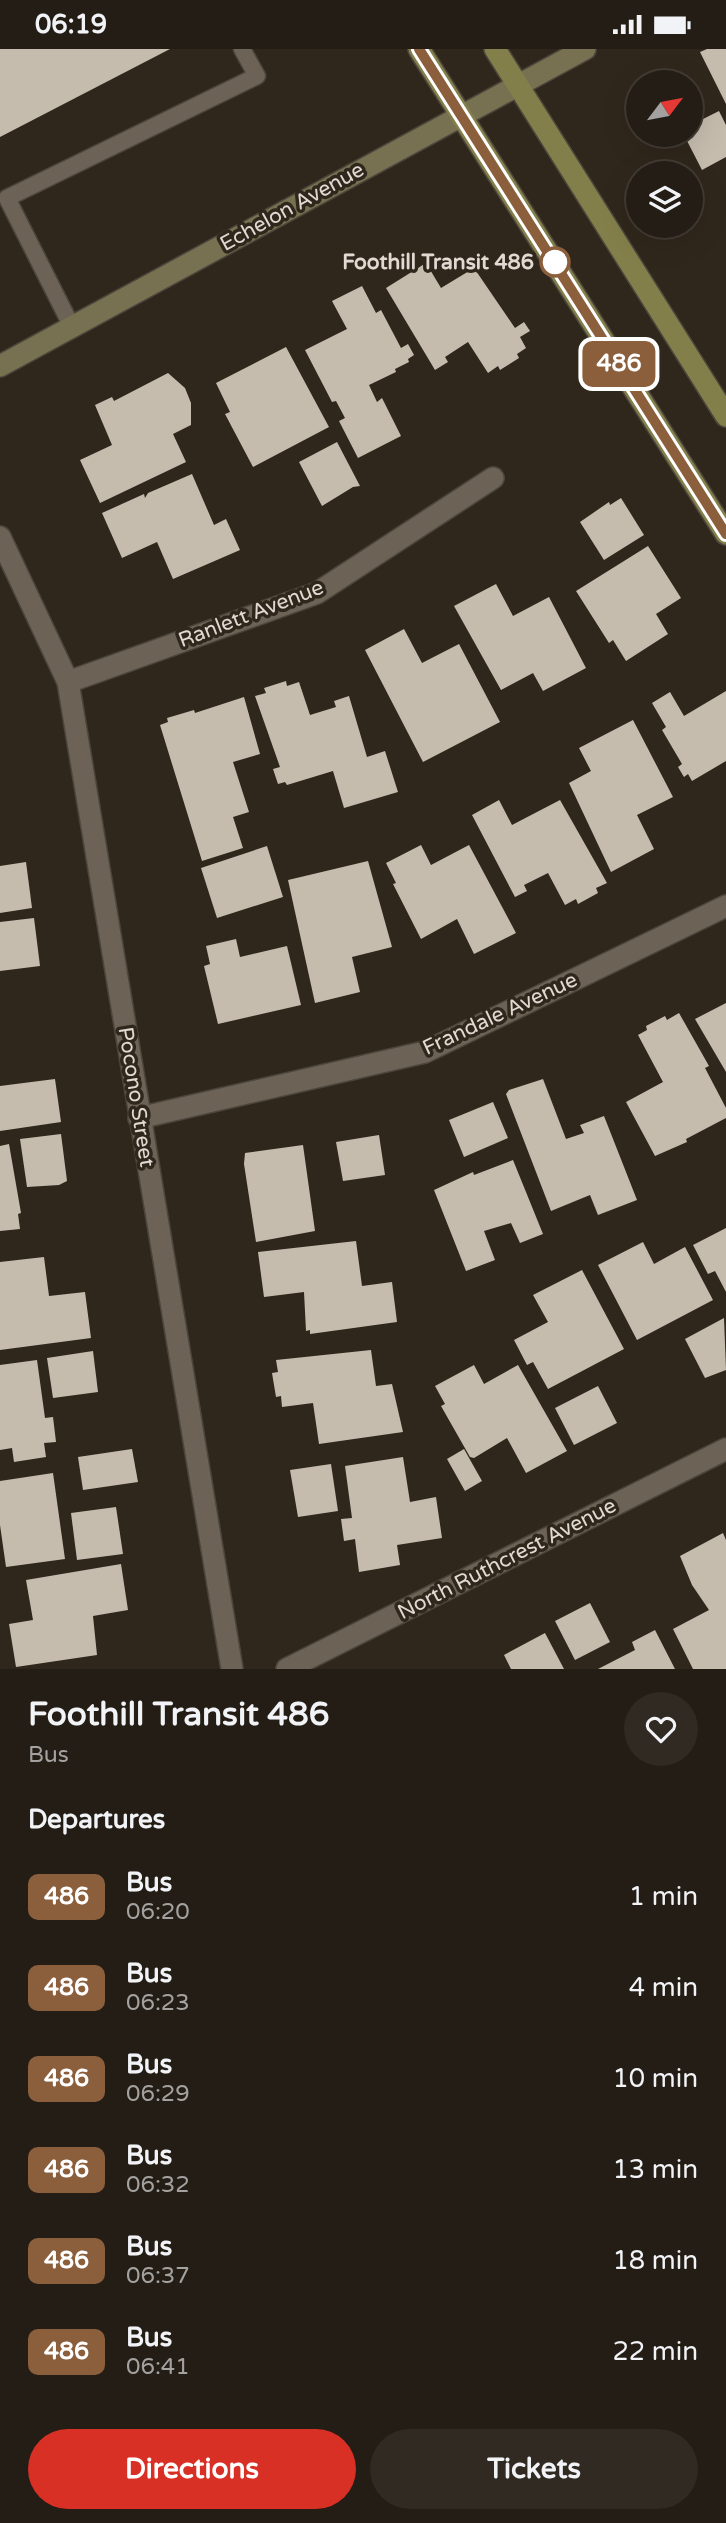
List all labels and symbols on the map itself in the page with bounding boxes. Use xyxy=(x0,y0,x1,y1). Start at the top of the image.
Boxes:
north arrow xyxy=(626,70,704,147)
street label: Echelon Avenue xyxy=(216,157,368,257)
marker: Foothill Transit 486 xyxy=(540,247,570,277)
place label: Foothill Transit 486 xyxy=(342,250,534,275)
line badge: 486 xyxy=(579,341,659,387)
street label: Ranlett Avenue xyxy=(175,575,327,653)
street label: Frandale Avenue xyxy=(419,967,581,1061)
street label: Pocono Street xyxy=(113,1025,159,1169)
street label: North Ruthcrest Avenue xyxy=(394,1493,620,1625)

